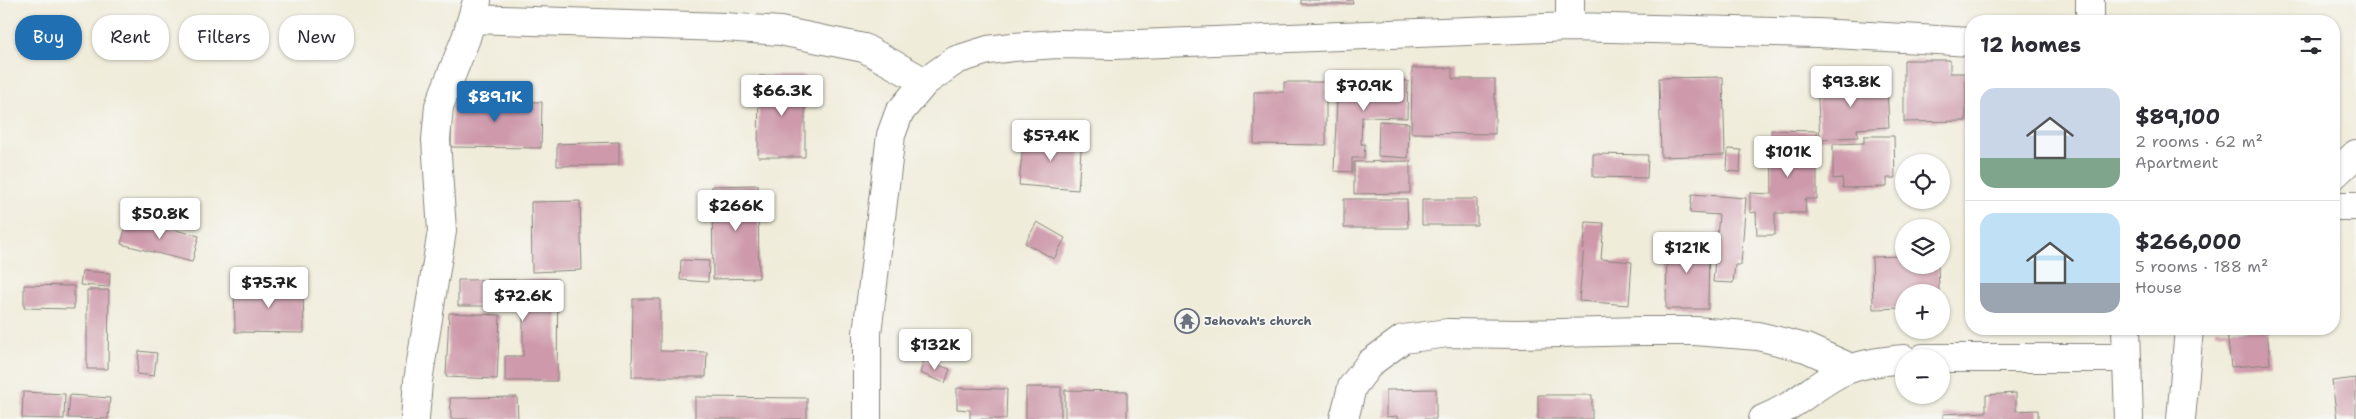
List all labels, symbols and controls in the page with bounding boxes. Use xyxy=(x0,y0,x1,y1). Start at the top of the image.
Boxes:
chip: Buy xyxy=(15,15,82,60)
chip: Rent xyxy=(92,15,169,60)
chip: Filters xyxy=(179,15,269,60)
chip: New xyxy=(279,15,354,60)
text: 12 homes xyxy=(1980,31,2081,59)
icon: filters xyxy=(2297,31,2325,59)
pin: $93.8K xyxy=(1810,66,1892,108)
pin: $70.9K xyxy=(1323,70,1405,112)
text: $93.8K xyxy=(1822,71,1880,92)
pin: $66.3K xyxy=(741,74,823,117)
text: $70.9K xyxy=(1336,75,1392,96)
pin: $89.1K xyxy=(454,80,536,123)
text: $66.3K xyxy=(752,80,812,101)
text: $89.1K xyxy=(468,86,522,107)
text: $89,100 xyxy=(2135,103,2220,131)
icon: home xyxy=(2020,108,2080,168)
pin: $57.4K xyxy=(1010,120,1092,162)
text: $57.4K xyxy=(1023,125,1079,146)
text: 2 rooms · 62 m² xyxy=(2135,131,2263,152)
pin: $101K xyxy=(1753,136,1823,178)
text: $101K xyxy=(1765,141,1811,162)
text: Apartment xyxy=(2135,152,2218,173)
map controls xyxy=(1895,154,1950,404)
button: locate xyxy=(1895,154,1950,209)
pin: $266K xyxy=(701,190,771,232)
text: $266K xyxy=(708,195,764,216)
pin: $50.8K xyxy=(119,198,201,240)
text: $50.8K xyxy=(131,203,189,224)
button: layers xyxy=(1895,219,1950,274)
text: $266,000 xyxy=(2135,228,2242,256)
pin: $121K xyxy=(1652,232,1722,274)
icon: home xyxy=(2020,233,2080,293)
text: $121K xyxy=(1664,237,1710,258)
text: 5 rooms · 188 m² xyxy=(2135,256,2268,277)
pin: $75.7K xyxy=(228,266,310,309)
text: $75.7K xyxy=(241,272,297,293)
text: House xyxy=(2135,277,2182,298)
pin: $72.6K xyxy=(482,280,564,322)
button: + xyxy=(1895,284,1950,339)
text: $72.6K xyxy=(494,285,552,306)
temple icon: Jehovah's church xyxy=(1174,308,1200,334)
place label: Jehovah's church xyxy=(1204,313,1312,329)
pin: $132K xyxy=(900,328,970,371)
text: $132K xyxy=(910,334,960,355)
button: − xyxy=(1895,349,1950,404)

